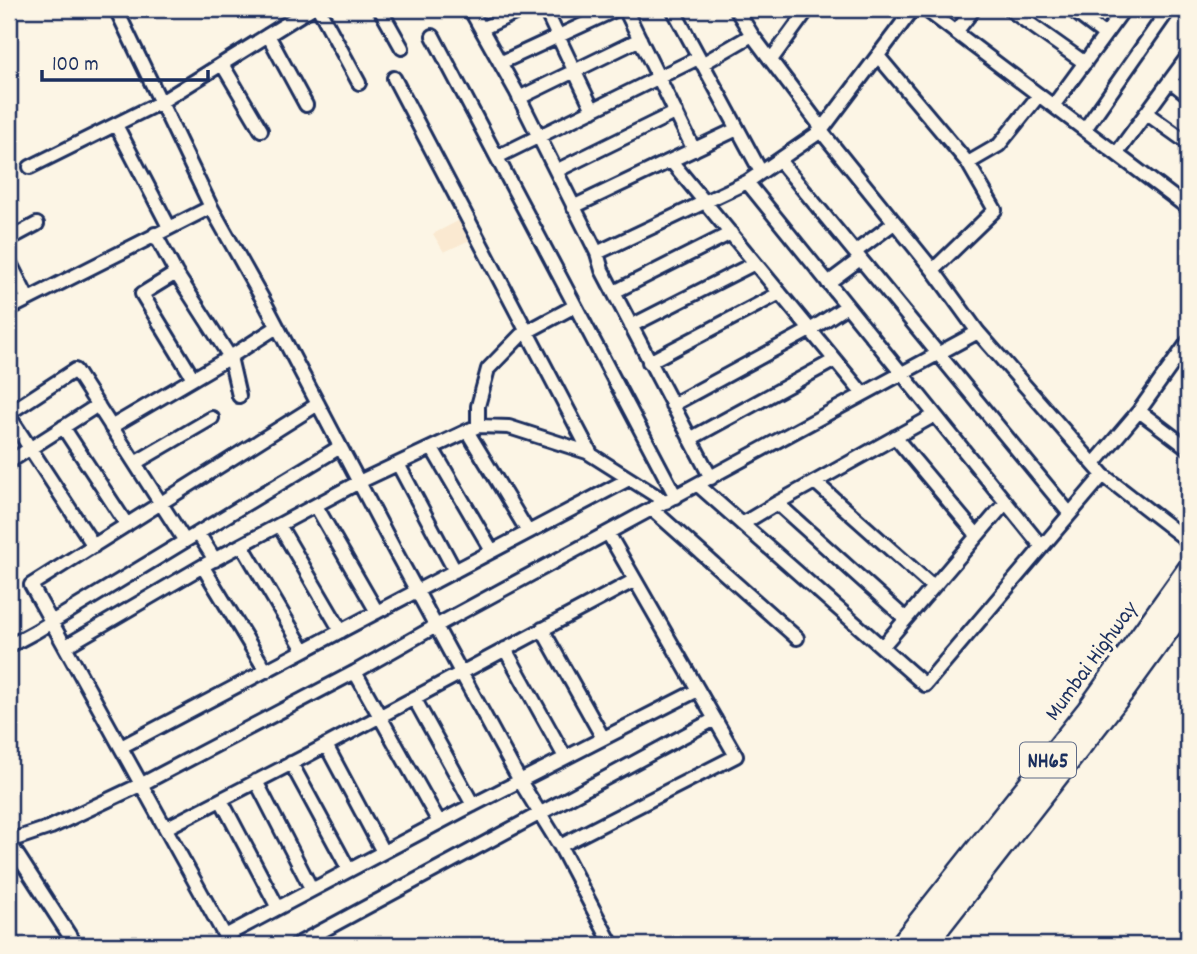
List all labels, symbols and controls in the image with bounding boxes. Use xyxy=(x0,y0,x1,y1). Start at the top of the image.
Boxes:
scale bar xyxy=(42,38,208,82)
text: 100 m xyxy=(52,51,99,81)
street label: Mumbai Highway xyxy=(1038,595,1148,729)
road number: NH65 xyxy=(1020,742,1076,778)

